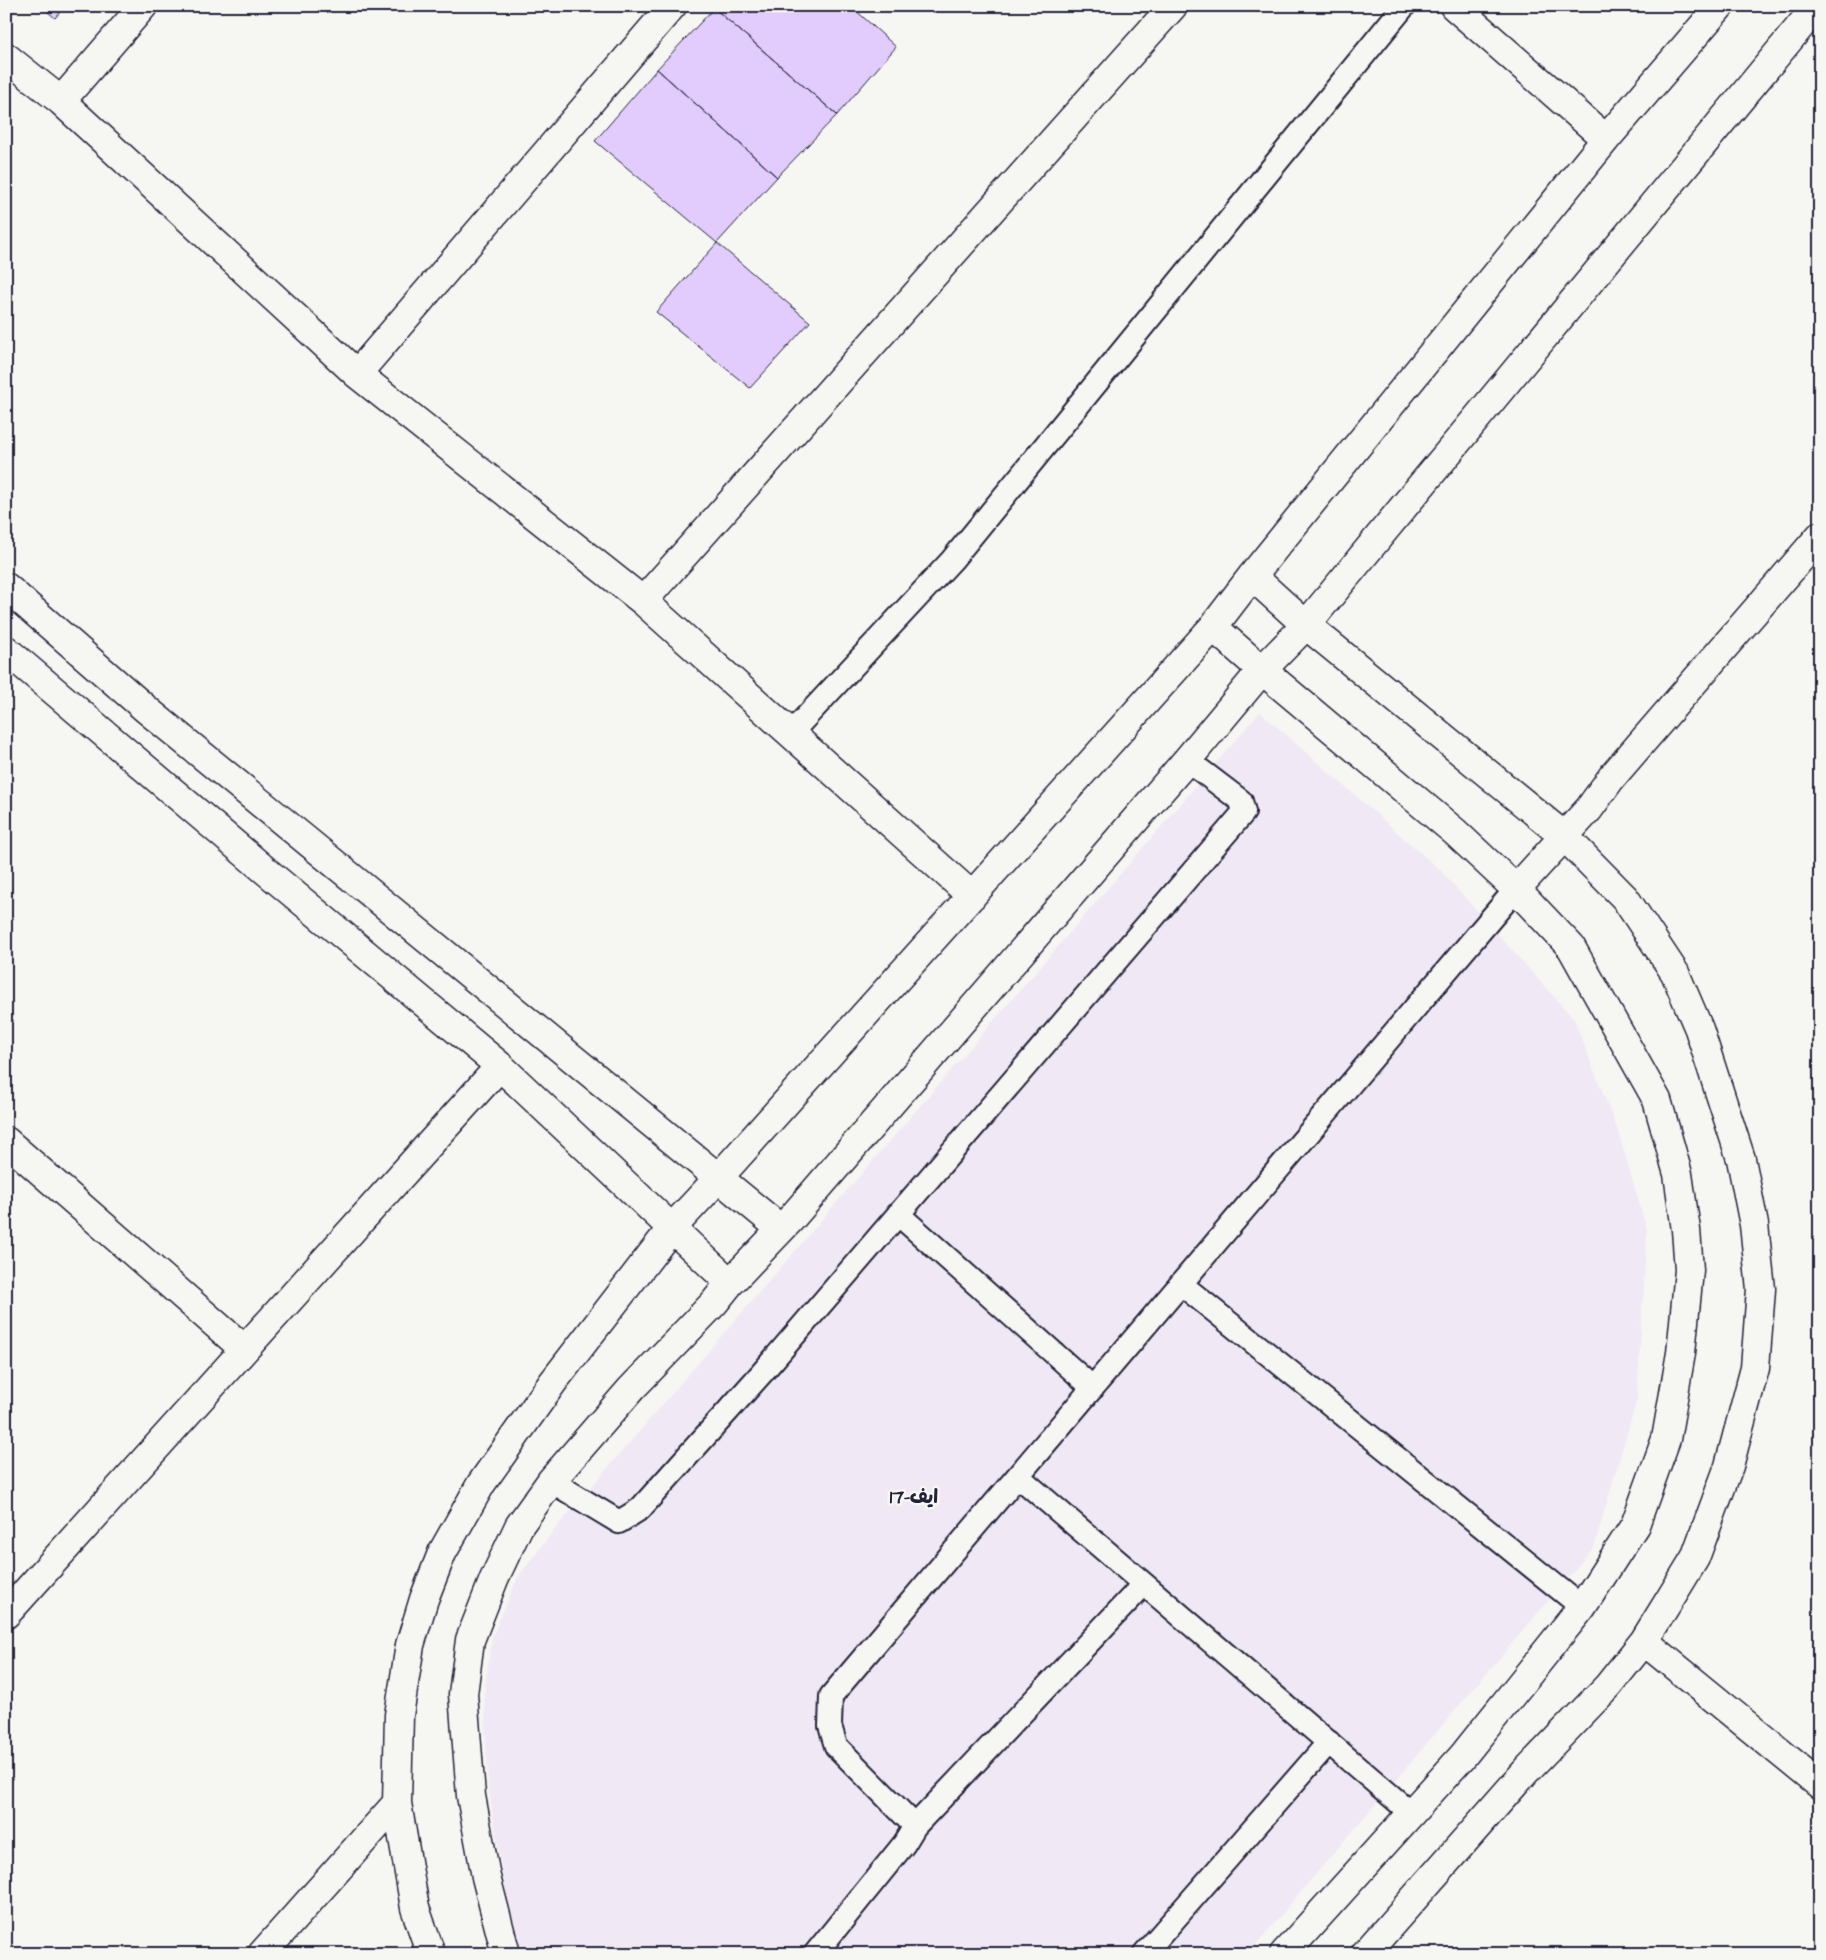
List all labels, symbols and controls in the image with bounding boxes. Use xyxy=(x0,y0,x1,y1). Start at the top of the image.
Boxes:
district label: ایف-17 xyxy=(890,1484,938,1511)

